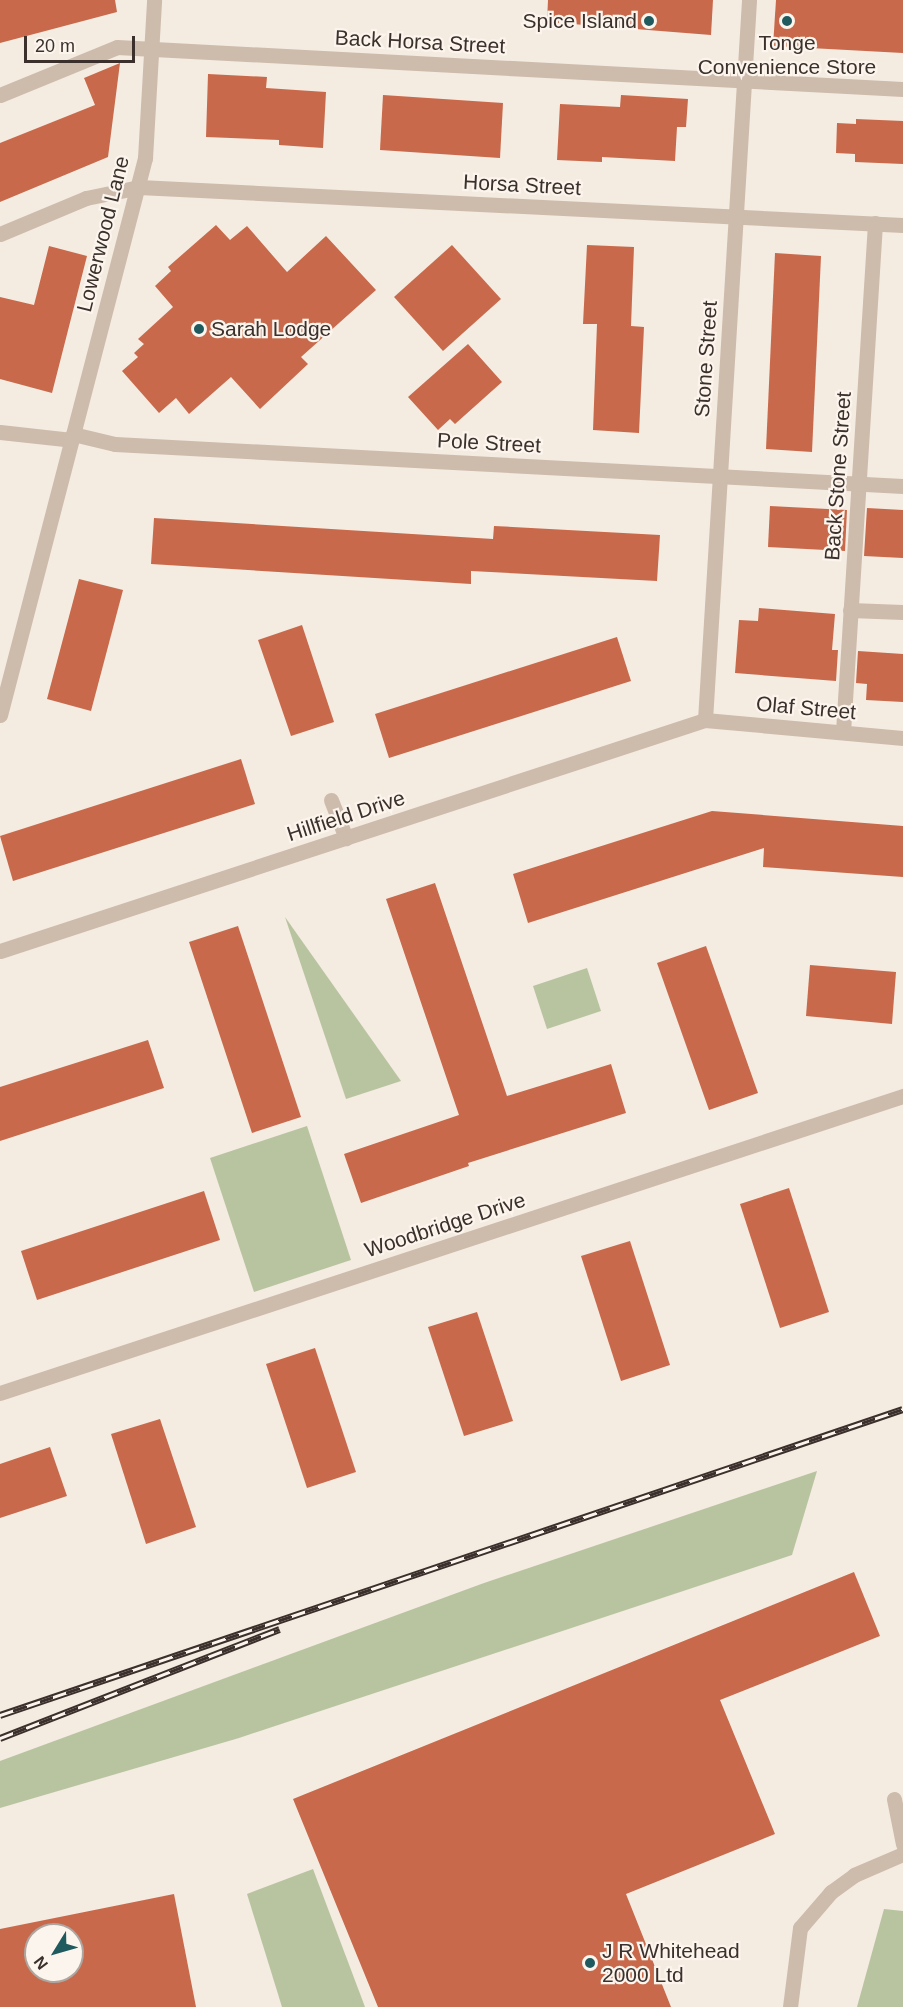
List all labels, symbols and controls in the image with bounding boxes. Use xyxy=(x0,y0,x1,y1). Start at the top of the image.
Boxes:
place label: Spice Island xyxy=(523,8,637,34)
marker: Spice Island xyxy=(642,14,656,28)
marker: Tonge Convenience Store xyxy=(780,14,794,28)
scale bar xyxy=(27,24,138,62)
street label: Back Horsa Street xyxy=(334,25,506,59)
place label: Tonge Convenience Store xyxy=(698,30,876,80)
text: 20 m xyxy=(35,36,75,56)
street label: Lowerwood Lane xyxy=(71,153,135,315)
street label: Horsa Street xyxy=(462,169,582,201)
street label: Stone Street xyxy=(689,300,723,418)
place label: Sarah Lodge xyxy=(211,316,331,342)
marker: Sarah Lodge xyxy=(192,322,206,336)
street label: Back Stone Street xyxy=(820,391,856,561)
street label: Pole Street xyxy=(436,428,542,458)
street label: Olaf Street xyxy=(755,691,857,725)
street label: Hillfield Drive xyxy=(284,785,408,847)
street label: Woodbridge Drive xyxy=(361,1187,529,1263)
north arrow xyxy=(24,1923,84,1983)
place label: J R Whitehead 2000 Ltd xyxy=(602,1938,740,1988)
text: N xyxy=(31,1953,51,1973)
marker: J R Whitehead 2000 Ltd xyxy=(583,1956,597,1970)

